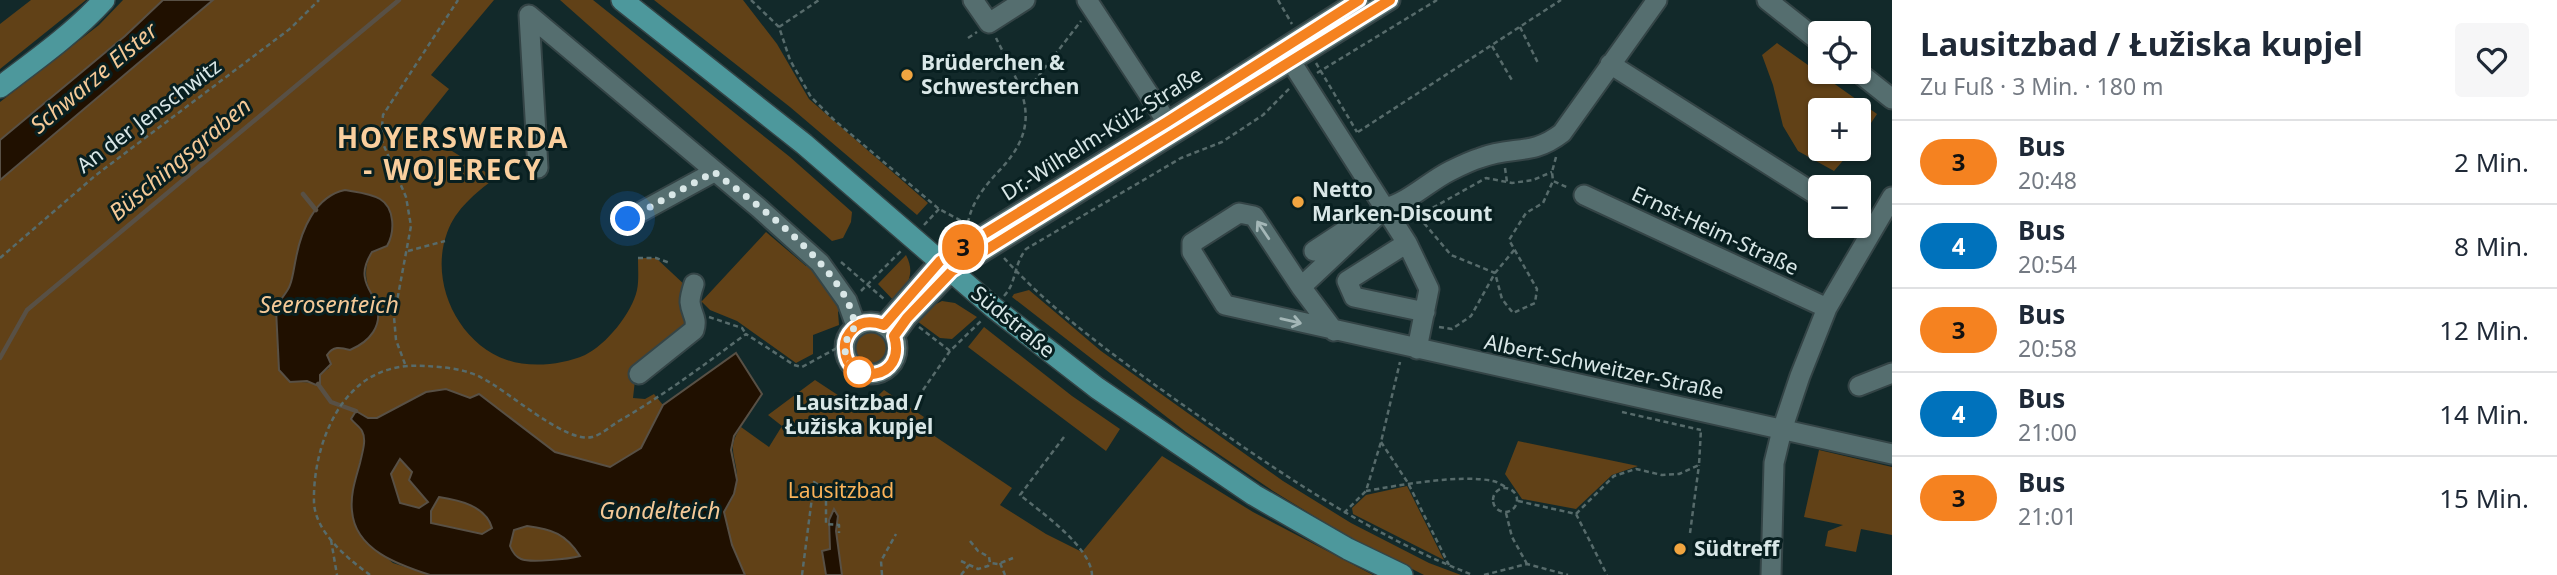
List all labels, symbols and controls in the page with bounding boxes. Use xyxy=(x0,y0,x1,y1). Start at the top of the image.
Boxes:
water label: Schwarze Elster xyxy=(23,14,165,140)
map controls xyxy=(1808,21,1871,238)
button: locate xyxy=(1808,21,1871,84)
text: Lausitzbad / Łužiska kupjel xyxy=(1920,21,2363,66)
button: heart xyxy=(2455,23,2529,97)
place label: Brüderchen & Schwesterchen xyxy=(921,48,1079,100)
street label: An der Jenschwitz xyxy=(71,52,226,179)
street label: Dr.-Wilhelm-Külz-Straße xyxy=(996,60,1207,207)
marker: Brüderchen & Schwesterchen xyxy=(899,67,915,83)
text: Zu Fuß · 3 Min. · 180 m xyxy=(1920,70,2164,102)
water label: Büschingsgraben xyxy=(101,89,257,227)
button: + xyxy=(1808,98,1871,161)
district label: HOYERSWERDA - WOJERECY xyxy=(337,118,569,188)
text: Bus xyxy=(2018,128,2065,164)
text: 2 Min. xyxy=(2454,144,2529,180)
text: 3 xyxy=(1952,145,1965,178)
text: 20:48 xyxy=(2018,164,2077,196)
place label: Netto Marken-Discount xyxy=(1312,175,1492,227)
button: − xyxy=(1808,175,1871,238)
street label: Ernst-Heim-Straße xyxy=(1627,179,1803,281)
marker: Netto Marken-Discount xyxy=(1290,194,1306,210)
your location xyxy=(610,201,645,236)
text: Bus xyxy=(2018,212,2065,248)
one-way arrow xyxy=(1256,221,1270,240)
line badge: 3 xyxy=(940,224,986,270)
text: 8 Min. xyxy=(2454,228,2529,264)
text: 4 xyxy=(1952,229,1965,262)
text: 3 xyxy=(956,230,970,263)
text: 20:54 xyxy=(2018,248,2077,280)
street label: Südstraße xyxy=(966,279,1061,364)
water label: Seerosenteich xyxy=(259,288,399,320)
text: Bus xyxy=(2018,296,2065,332)
text: 12 Min. xyxy=(2439,312,2529,348)
text: 3 xyxy=(1952,313,1965,346)
one-way arrow xyxy=(1279,315,1302,328)
street label: Albert-Schweitzer-Straße xyxy=(1482,327,1726,405)
text: 20:58 xyxy=(2018,332,2077,364)
marker: Lausitzbad / Łužiska kupjel xyxy=(844,357,874,387)
text: Bus xyxy=(2018,380,2065,416)
place label: Lausitzbad / Łužiska kupjel xyxy=(785,388,933,440)
text: 14 Min. xyxy=(2439,396,2529,432)
text: 4 xyxy=(1952,397,1965,430)
text: 21:00 xyxy=(2018,416,2077,448)
text: Bus xyxy=(2018,464,2065,500)
park label: Lausitzbad xyxy=(788,476,894,504)
text: 15 Min. xyxy=(2439,480,2529,516)
text: 3 xyxy=(1952,481,1965,514)
water label: Gondelteich xyxy=(599,494,721,526)
text: 21:01 xyxy=(2018,500,2077,532)
place label: Südtreff xyxy=(1694,534,1781,562)
marker: Südtreff xyxy=(1672,541,1688,557)

